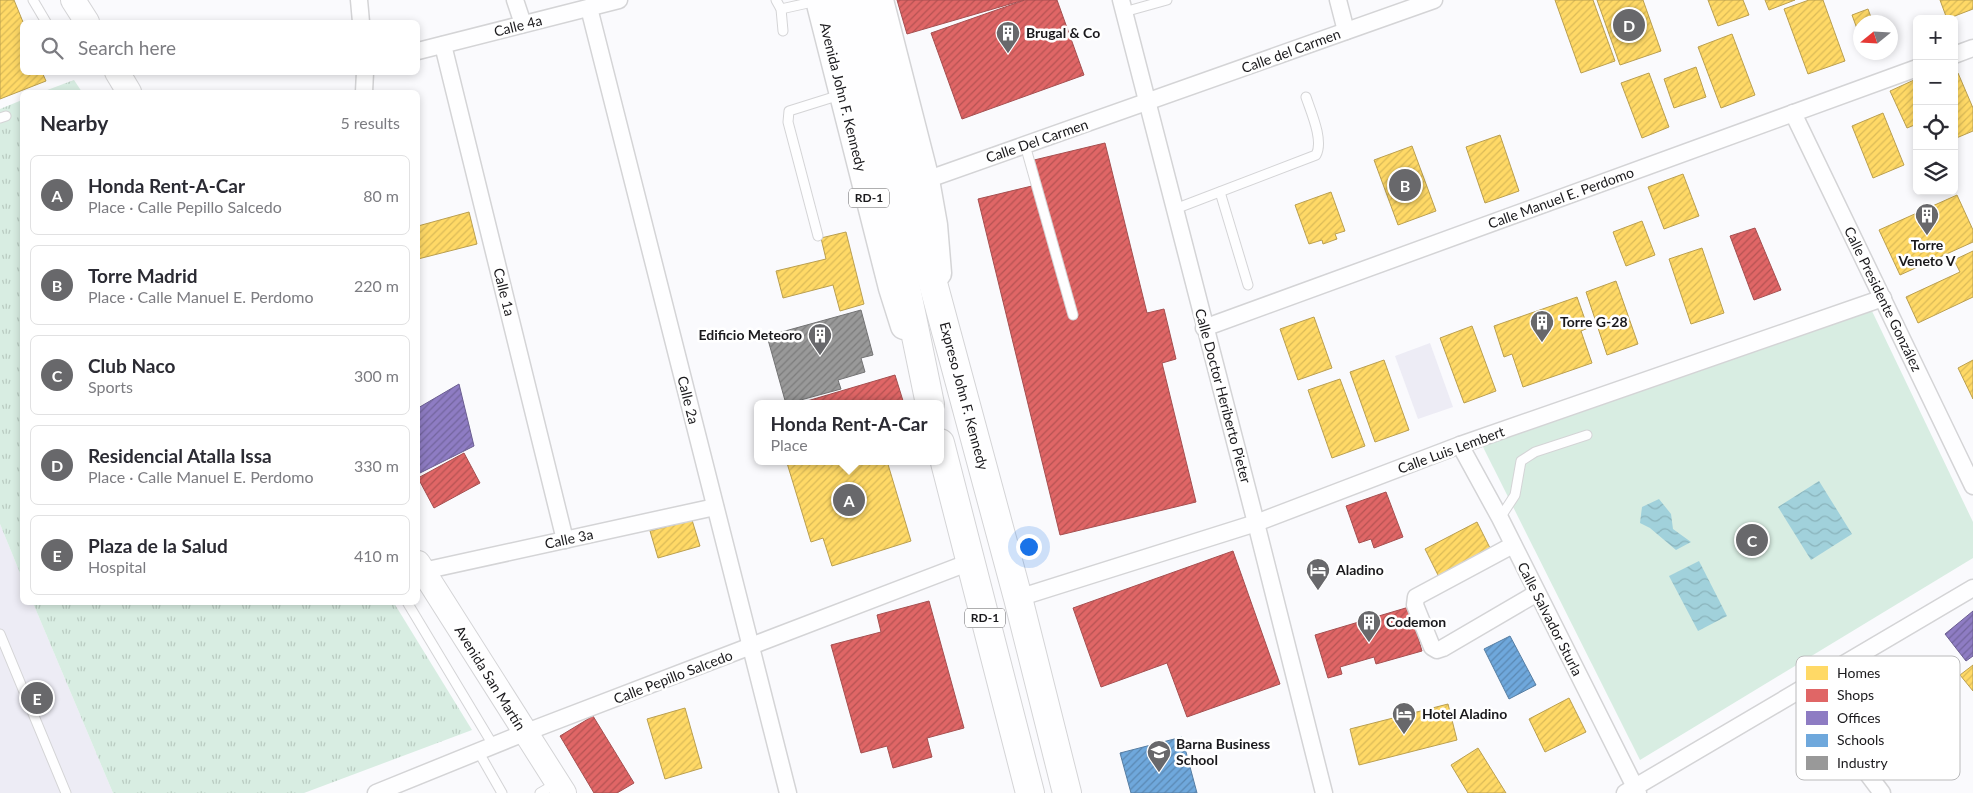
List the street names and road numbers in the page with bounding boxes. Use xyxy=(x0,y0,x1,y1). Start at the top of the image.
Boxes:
street label: Calle 4a xyxy=(492,11,544,40)
street label: Avenida John F. Kennedy xyxy=(817,21,870,174)
street label: Calle del Carmen xyxy=(1239,25,1343,76)
street label: Calle Del Carmen xyxy=(984,115,1090,166)
street label: Calle Manuel E. Perdomo xyxy=(1486,163,1636,232)
road number: RD-1 xyxy=(849,188,889,208)
street label: Calle Presidente González xyxy=(1841,224,1926,374)
street label: Calle 1a xyxy=(490,266,519,318)
street label: Calle Doctor Heriberto Pieter xyxy=(1192,307,1255,485)
street label: Expreso John F. Kennedy xyxy=(937,320,993,473)
street label: Calle 2a xyxy=(674,374,703,426)
street label: Calle Luis Lembert xyxy=(1395,422,1507,477)
street label: Calle 3a xyxy=(543,525,595,552)
street label: Calle Salvador Sturla xyxy=(1514,559,1586,678)
road number: RD-1 xyxy=(965,608,1005,628)
street label: Avenida San Martín xyxy=(451,622,529,733)
street label: Calle Pepillo Salcedo xyxy=(611,646,735,707)

